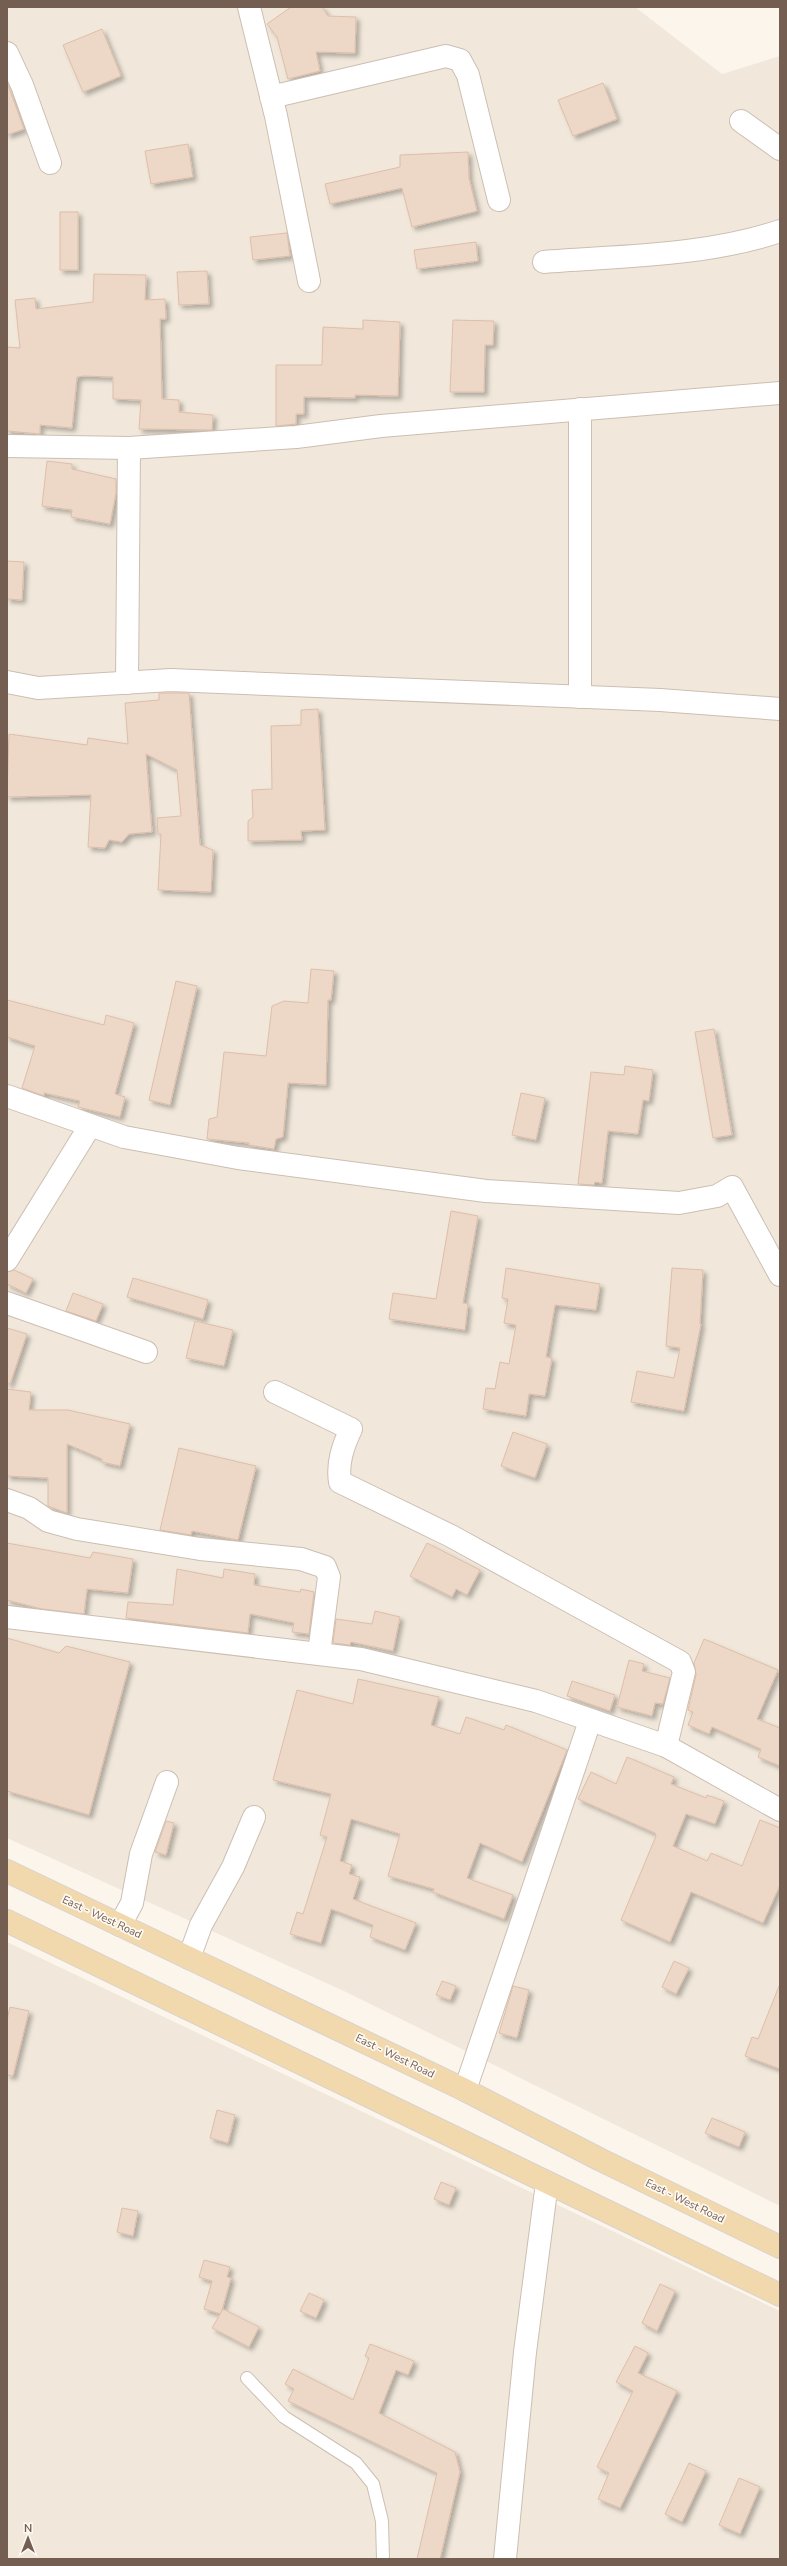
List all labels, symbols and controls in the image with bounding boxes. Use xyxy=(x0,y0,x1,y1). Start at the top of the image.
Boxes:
street label: East - West Road xyxy=(60,1892,144,1942)
street label: East - West Road xyxy=(353,2030,437,2082)
street label: East - West Road xyxy=(643,2175,727,2227)
north arrow xyxy=(8,2518,48,2558)
text: N xyxy=(24,2521,32,2536)

